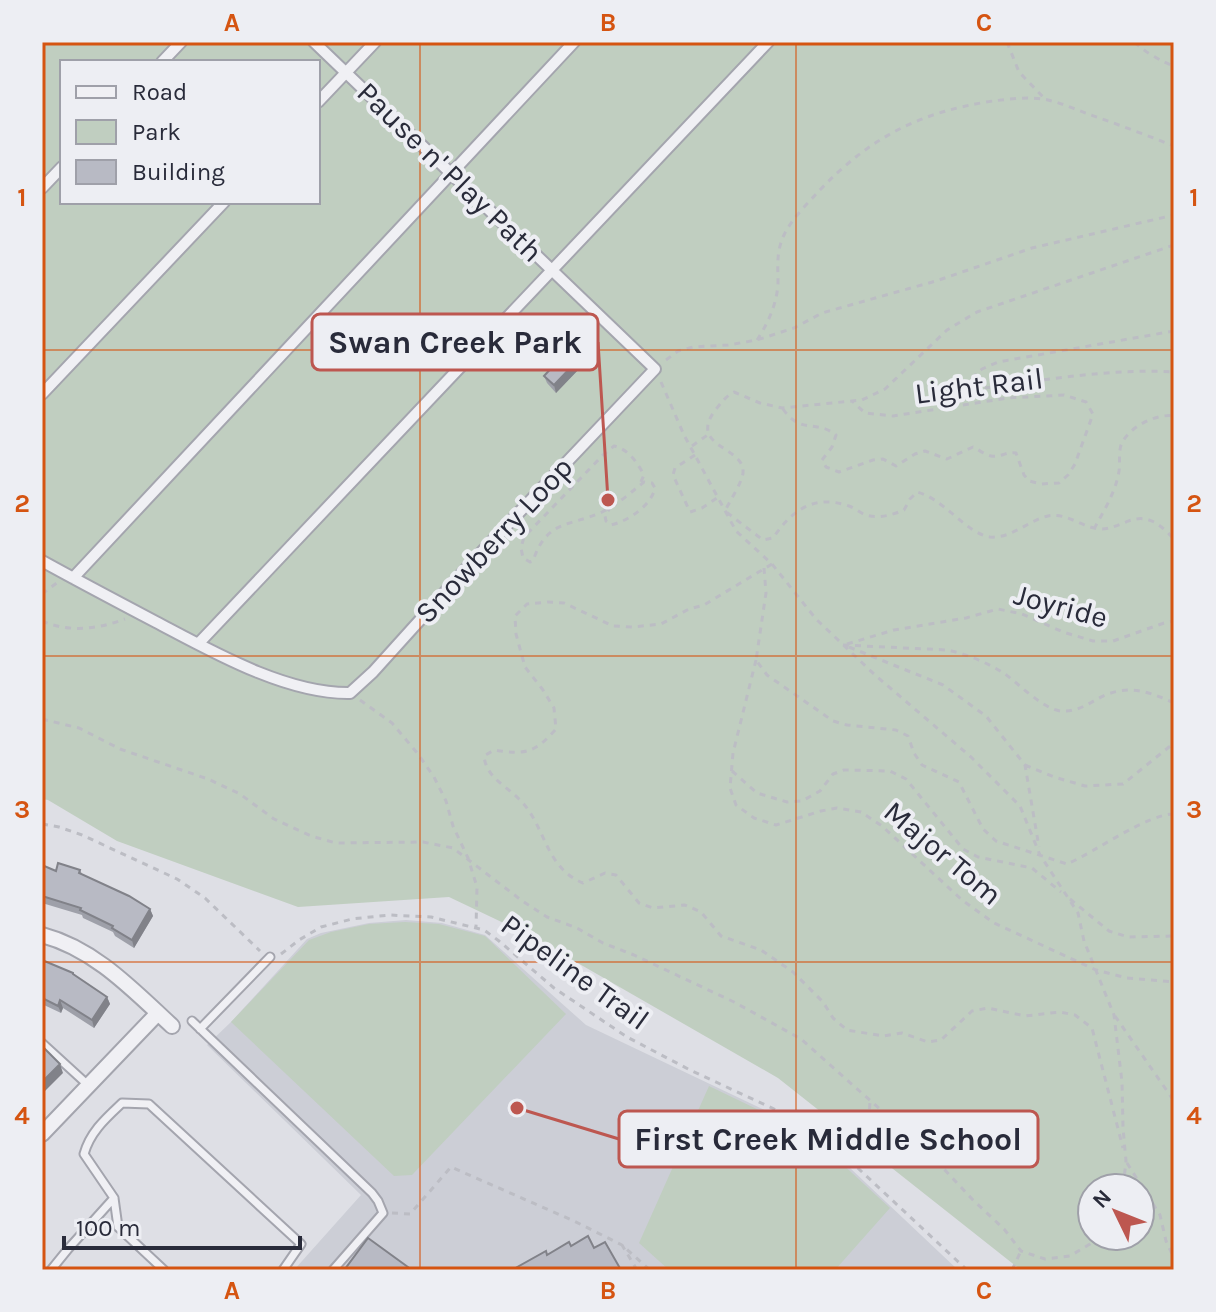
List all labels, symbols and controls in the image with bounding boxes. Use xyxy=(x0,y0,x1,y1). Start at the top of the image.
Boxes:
text: A xyxy=(224,7,240,38)
text: B xyxy=(600,7,616,38)
text: C xyxy=(976,7,992,38)
legend xyxy=(60,60,320,204)
street label: Pause n' Play Path xyxy=(350,74,550,270)
text: Road xyxy=(132,78,187,106)
text: Park xyxy=(132,118,181,146)
text: Building xyxy=(132,158,225,186)
text: 1 xyxy=(17,182,27,213)
text: 1 xyxy=(1189,182,1199,213)
callout: Swan Creek Park xyxy=(312,314,598,370)
text: Swan Creek Park xyxy=(328,324,582,361)
street label: Light Rail xyxy=(913,360,1045,412)
street label: Snowberry Loop xyxy=(408,449,580,631)
text: 2 xyxy=(14,488,30,519)
text: 2 xyxy=(1186,488,1202,519)
street label: Joyride xyxy=(1010,576,1112,636)
street label: Major Tom xyxy=(877,793,1009,913)
text: 3 xyxy=(14,794,30,825)
text: 3 xyxy=(1186,794,1202,825)
street label: Pipeline Trail xyxy=(494,906,656,1038)
text: 4 xyxy=(14,1100,30,1131)
text: 4 xyxy=(1186,1100,1202,1131)
callout: First Creek Middle School xyxy=(619,1111,1038,1167)
text: First Creek Middle School xyxy=(634,1121,1022,1158)
north arrow xyxy=(1076,1172,1156,1252)
text: N xyxy=(1087,1184,1117,1214)
scale bar xyxy=(64,1200,300,1250)
text: 100 m xyxy=(76,1214,141,1242)
text: A xyxy=(224,1275,240,1306)
text: B xyxy=(600,1275,616,1306)
text: C xyxy=(976,1275,992,1306)

